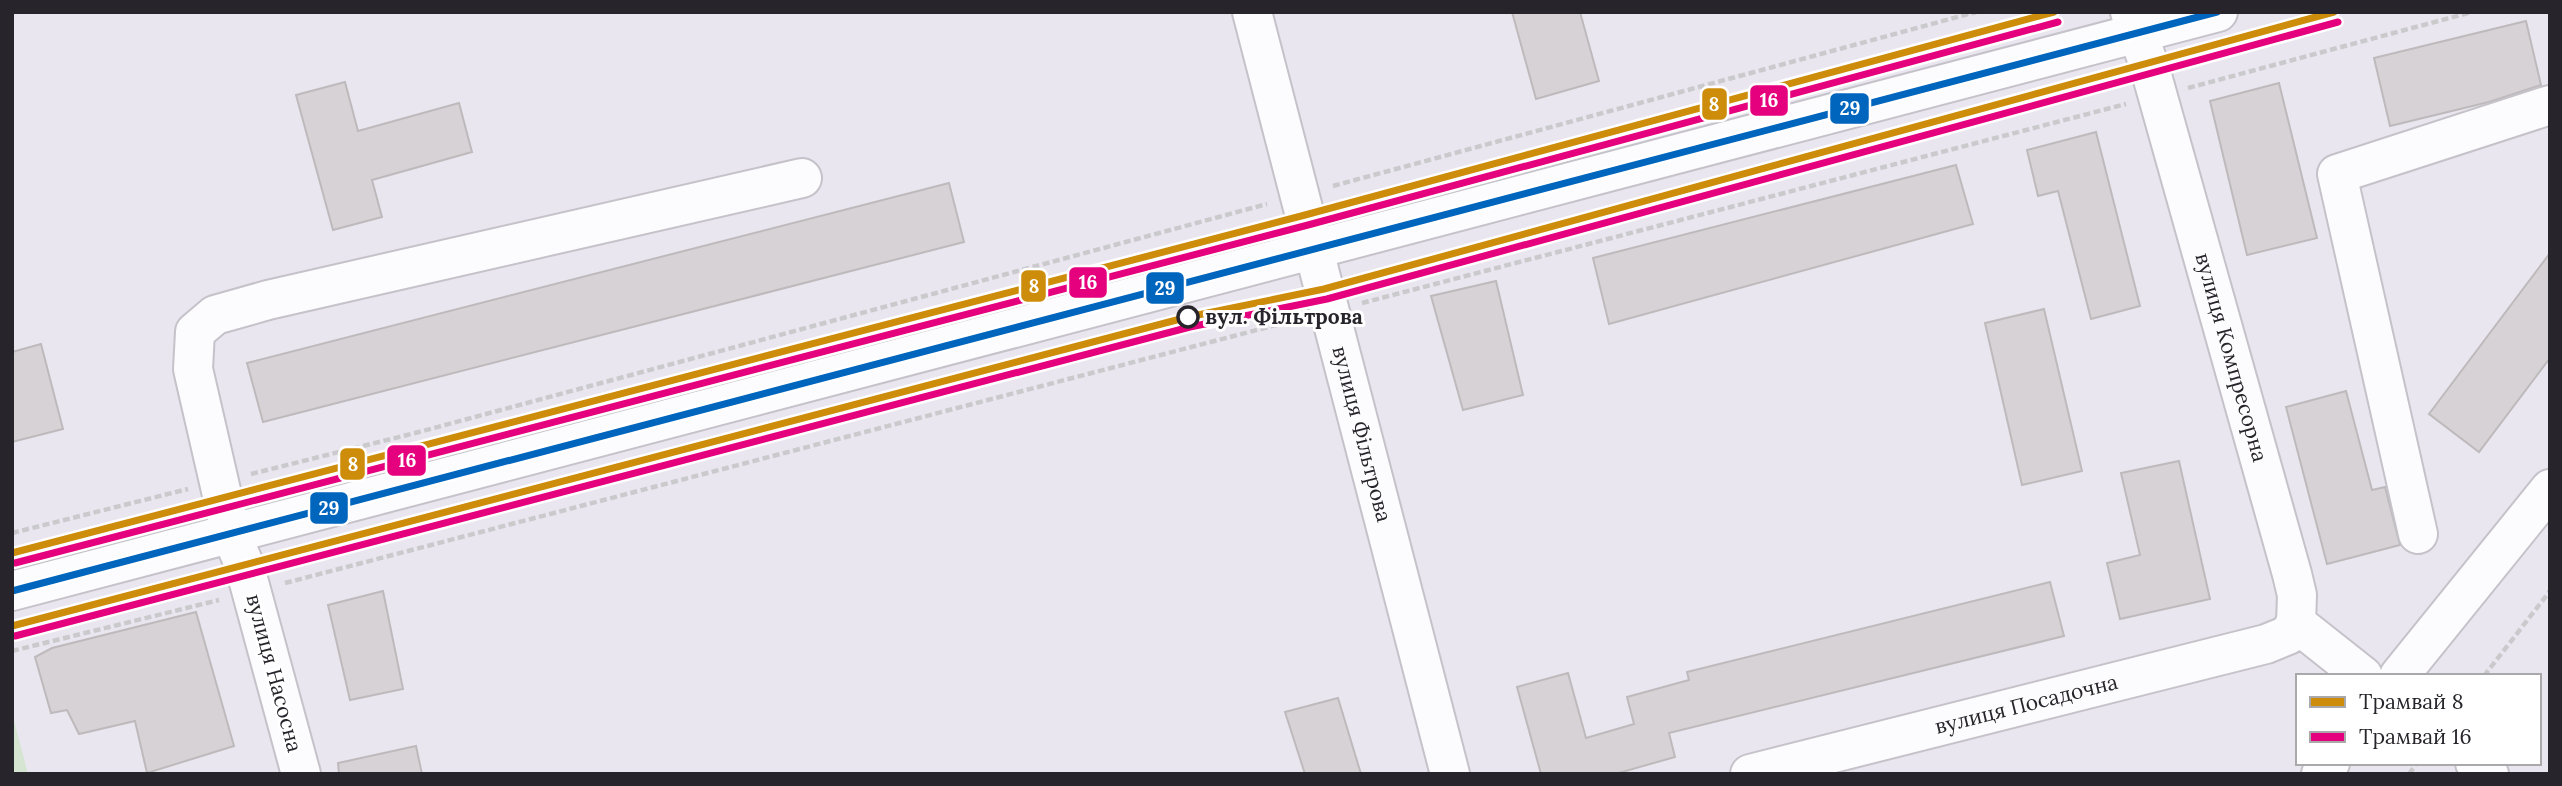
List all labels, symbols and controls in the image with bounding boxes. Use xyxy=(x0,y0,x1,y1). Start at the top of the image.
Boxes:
line badge: 16 xyxy=(1749,84,1789,117)
line badge: 8 xyxy=(1701,87,1728,121)
text: 16 xyxy=(1760,88,1778,112)
text: 8 xyxy=(1709,92,1720,116)
line badge: 29 xyxy=(1829,92,1870,125)
text: 29 xyxy=(1839,96,1861,120)
street label: вулиця Компресорна xyxy=(2189,250,2274,465)
line badge: 16 xyxy=(1068,266,1108,299)
line badge: 8 xyxy=(1020,269,1047,303)
text: 16 xyxy=(1079,270,1097,294)
line badge: 29 xyxy=(1145,271,1185,305)
text: 8 xyxy=(1029,274,1040,298)
text: 29 xyxy=(1154,276,1176,300)
place label: вул. Фільтрова xyxy=(1205,303,1363,330)
marker: вул. Фільтрова xyxy=(1177,306,1199,328)
street label: вулиця Фільтрова xyxy=(1326,343,1398,525)
line badge: 16 xyxy=(386,444,427,477)
line badge: 8 xyxy=(339,447,366,481)
text: 16 xyxy=(398,448,416,472)
text: 8 xyxy=(348,452,359,476)
line badge: 29 xyxy=(309,491,349,525)
text: 29 xyxy=(318,496,340,520)
street label: вулиця Насосна xyxy=(240,591,309,755)
street label: вулиця Посадочна xyxy=(1932,668,2121,740)
legend xyxy=(2296,674,2541,765)
text: Трамвай 8 xyxy=(2359,688,2464,715)
text: Трамвай 16 xyxy=(2359,723,2472,750)

